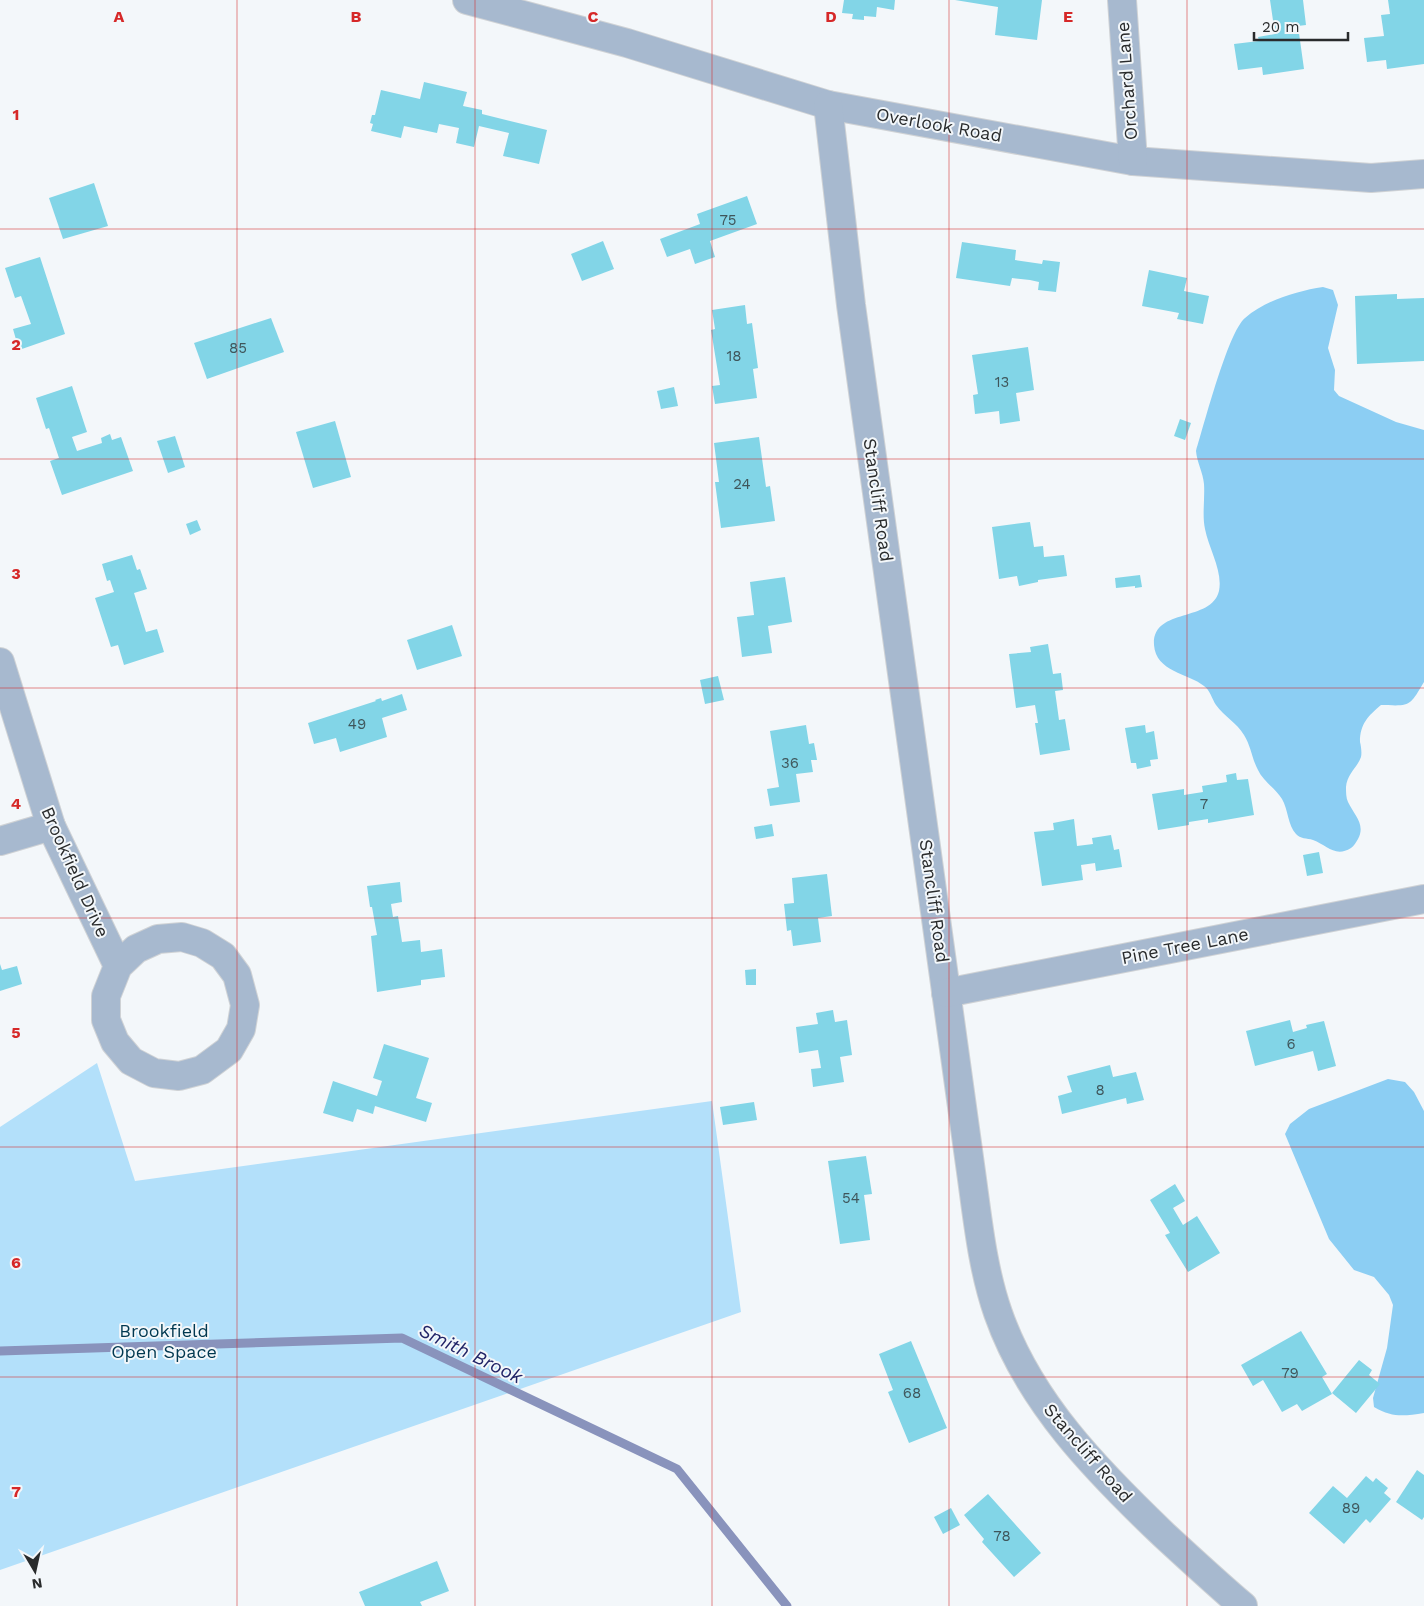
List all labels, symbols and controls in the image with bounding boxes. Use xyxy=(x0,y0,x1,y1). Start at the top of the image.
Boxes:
text: A xyxy=(114,7,125,26)
text: B xyxy=(351,7,362,26)
text: C xyxy=(588,7,599,26)
text: D xyxy=(825,7,837,26)
text: E xyxy=(1063,7,1073,26)
scale bar xyxy=(1254,10,1348,42)
text: 20 m xyxy=(1262,18,1300,36)
street label: Orchard Lane xyxy=(1112,21,1141,141)
street label: Overlook Road xyxy=(874,103,1004,146)
text: 1 xyxy=(13,105,19,124)
house number: 75 xyxy=(719,211,737,229)
text: 2 xyxy=(11,335,21,354)
house number: 85 xyxy=(229,339,247,357)
house number: 18 xyxy=(726,347,742,365)
house number: 13 xyxy=(995,373,1009,391)
street label: Stancliff Road xyxy=(859,437,898,563)
house number: 24 xyxy=(733,475,751,493)
text: 3 xyxy=(11,564,21,583)
house number: 49 xyxy=(348,715,366,733)
house number: 36 xyxy=(781,754,799,772)
text: 4 xyxy=(11,794,21,813)
house number: 7 xyxy=(1200,795,1208,813)
street label: Brookfield Drive xyxy=(37,803,114,940)
street label: Stancliff Road xyxy=(915,838,954,964)
street label: Pine Tree Lane xyxy=(1120,923,1250,968)
text: 5 xyxy=(11,1023,21,1042)
house number: 6 xyxy=(1286,1035,1296,1053)
house number: 8 xyxy=(1095,1081,1105,1099)
house number: 54 xyxy=(842,1189,860,1207)
text: 6 xyxy=(11,1253,21,1272)
water label: Smith Brook xyxy=(415,1318,527,1389)
park label: Brookfield Open Space xyxy=(111,1320,217,1362)
house number: 79 xyxy=(1281,1364,1299,1382)
house number: 68 xyxy=(903,1384,921,1402)
street label: Stancliff Road xyxy=(1040,1399,1137,1506)
text: 7 xyxy=(11,1482,21,1501)
house number: 89 xyxy=(1342,1499,1360,1517)
house number: 78 xyxy=(993,1527,1011,1545)
north arrow xyxy=(10,1546,60,1596)
text: N xyxy=(31,1575,43,1593)

